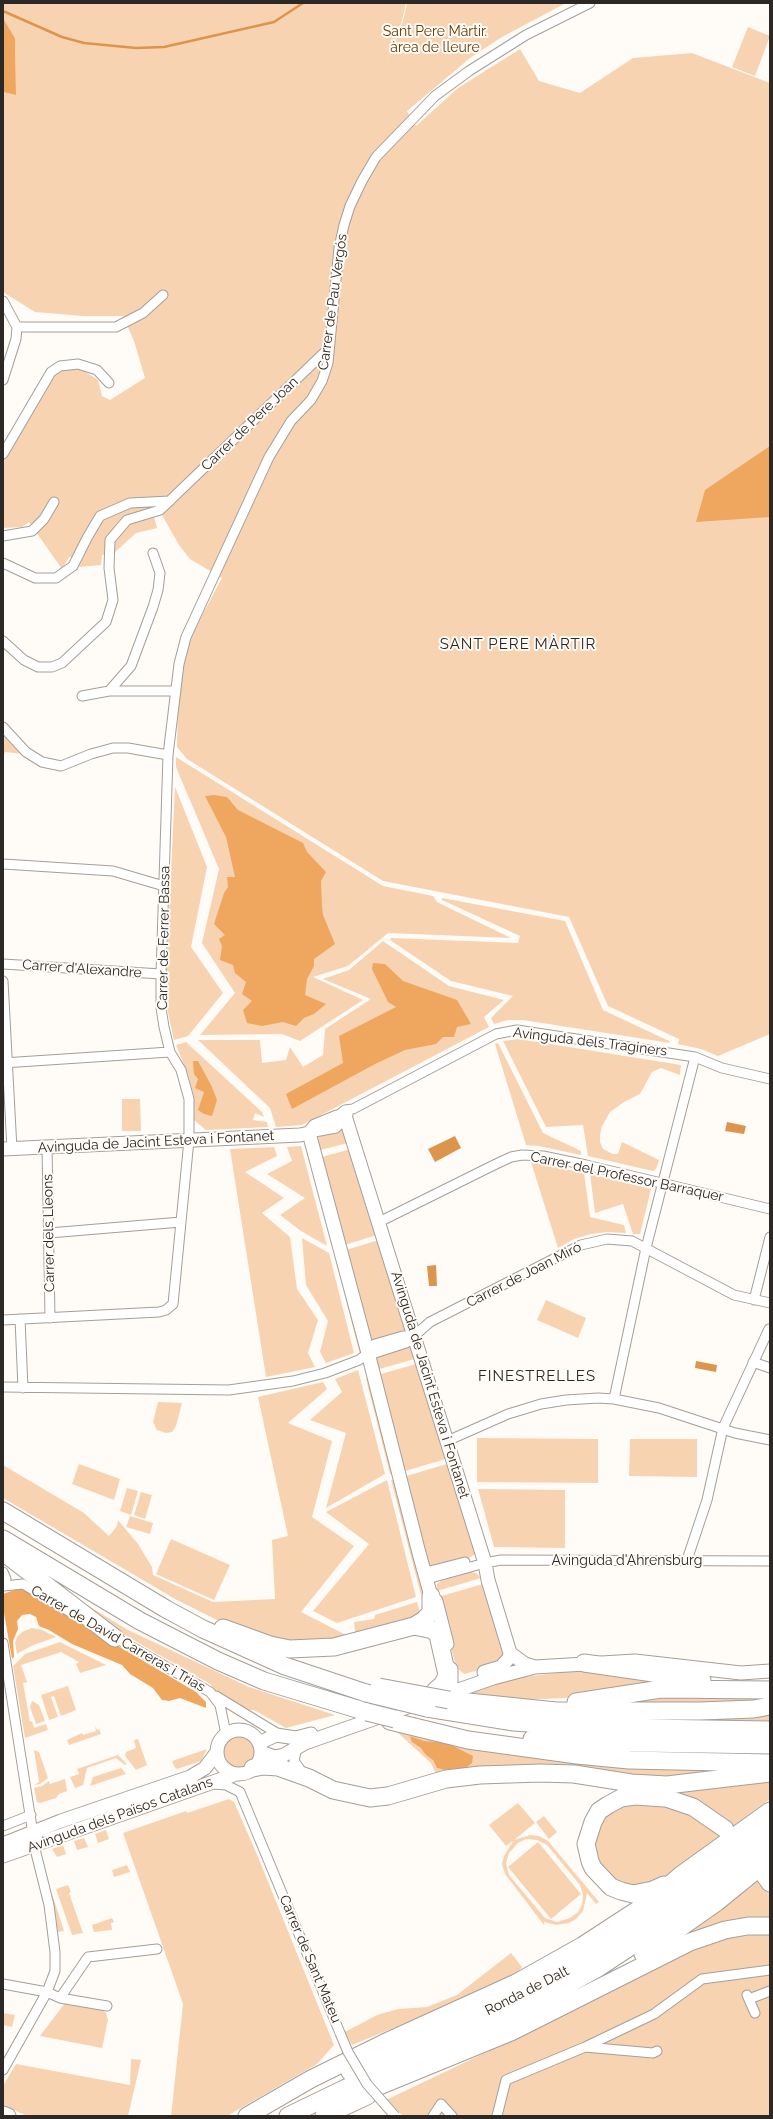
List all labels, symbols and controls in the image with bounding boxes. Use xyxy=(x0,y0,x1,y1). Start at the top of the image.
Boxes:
park label: Sant Pere Màrtir. àrea de lleure xyxy=(383,24,487,56)
street label: Carrer de Pau Vergós xyxy=(315,233,351,371)
street label: Carrer de Pere Joan xyxy=(198,373,302,475)
district label: SANT PERE MÀRTIR xyxy=(440,635,596,653)
street label: Carrer de Ferrer Bassa xyxy=(154,866,174,1010)
street label: Carrer d'Alexandre xyxy=(22,956,142,982)
street label: Avinguda dels Traginers xyxy=(512,1024,668,1060)
street label: Avinguda de Jacint Esteva i Fontanet xyxy=(37,1127,275,1157)
street label: Carrer del Professor Barraquer xyxy=(529,1148,725,1206)
street label: Carrer dels Lleons xyxy=(40,1174,58,1292)
street label: Carrer de Joan Miró xyxy=(464,1239,584,1311)
street label: Avinguda de Jacint Esteva i Fontanet xyxy=(387,1269,473,1501)
district label: FINESTRELLES xyxy=(478,1367,596,1385)
street label: Avinguda d'Ahrensburg xyxy=(552,1553,702,1569)
street label: Carrer de David Carreras i Trias xyxy=(28,1582,208,1696)
street label: Avinguda dels Països Catalans xyxy=(25,1774,215,1856)
street label: Carrer de Sant Mateu xyxy=(275,1892,345,2026)
street label: Ronda de Dalt xyxy=(482,1963,572,2019)

